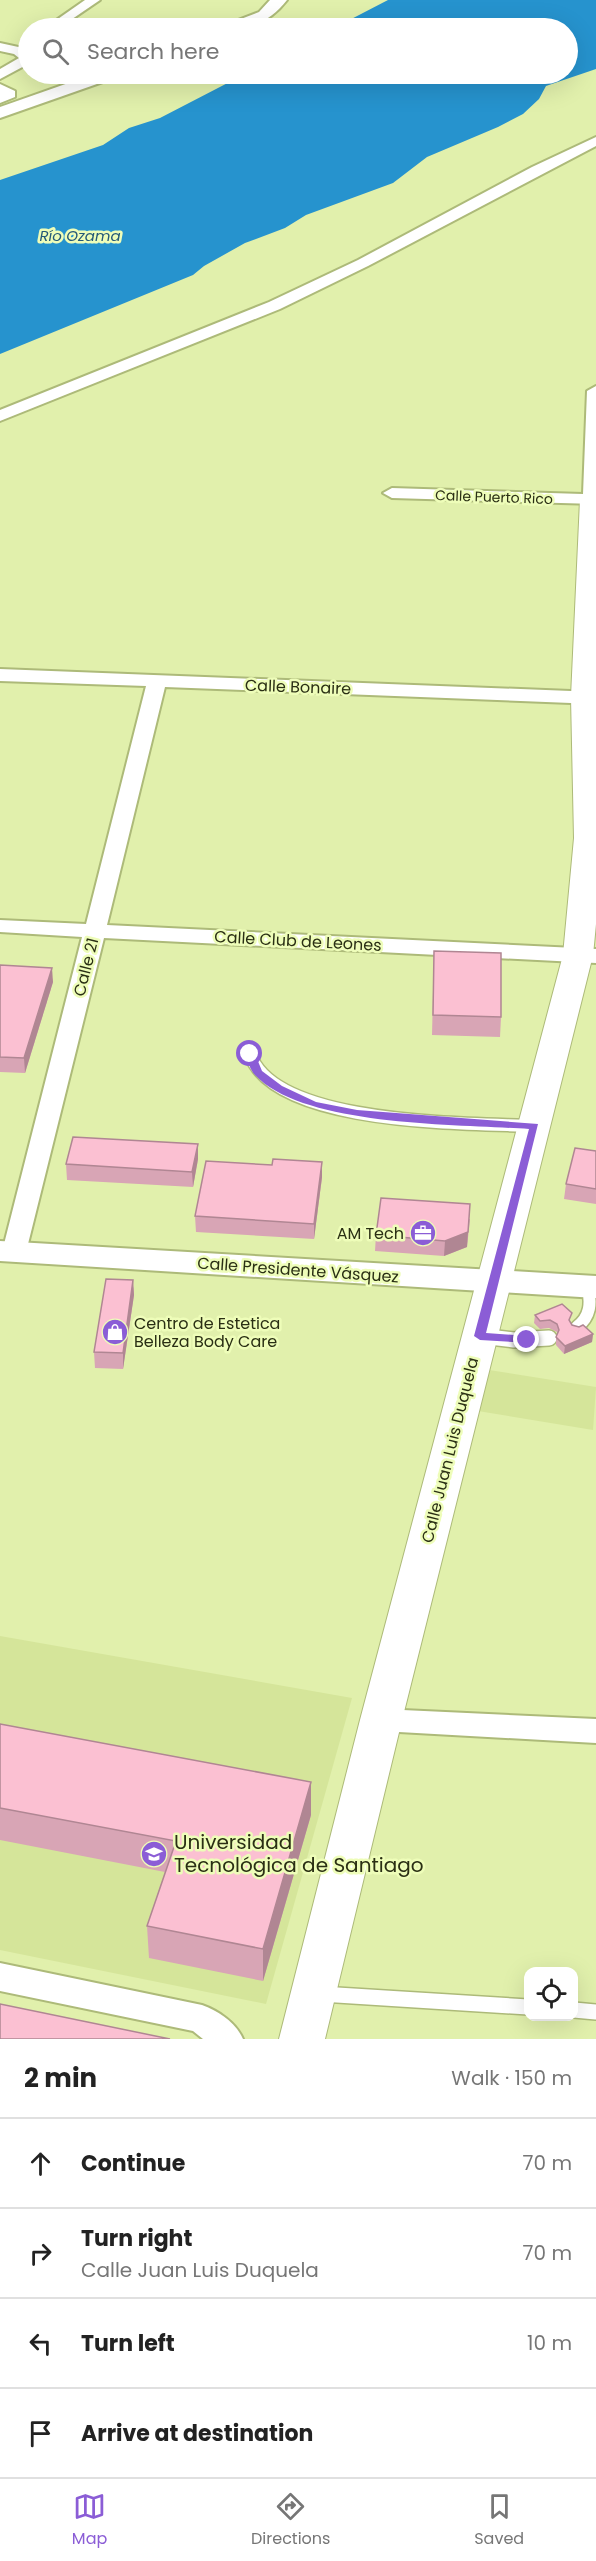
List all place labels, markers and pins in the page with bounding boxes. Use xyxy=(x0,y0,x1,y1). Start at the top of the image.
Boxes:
office icon: AM Tech xyxy=(408,1218,438,1248)
place label: AM Tech xyxy=(337,1222,404,1245)
place label: Centro de Estetica Belleza Body Care xyxy=(134,1312,280,1353)
shop icon: Centro de Estetica Belleza Body Care xyxy=(100,1317,130,1347)
place label: Universidad Tecnológica de Santiago xyxy=(174,1828,423,1879)
school or university icon: Universidad Tecnológica de Santiago xyxy=(139,1839,169,1869)

